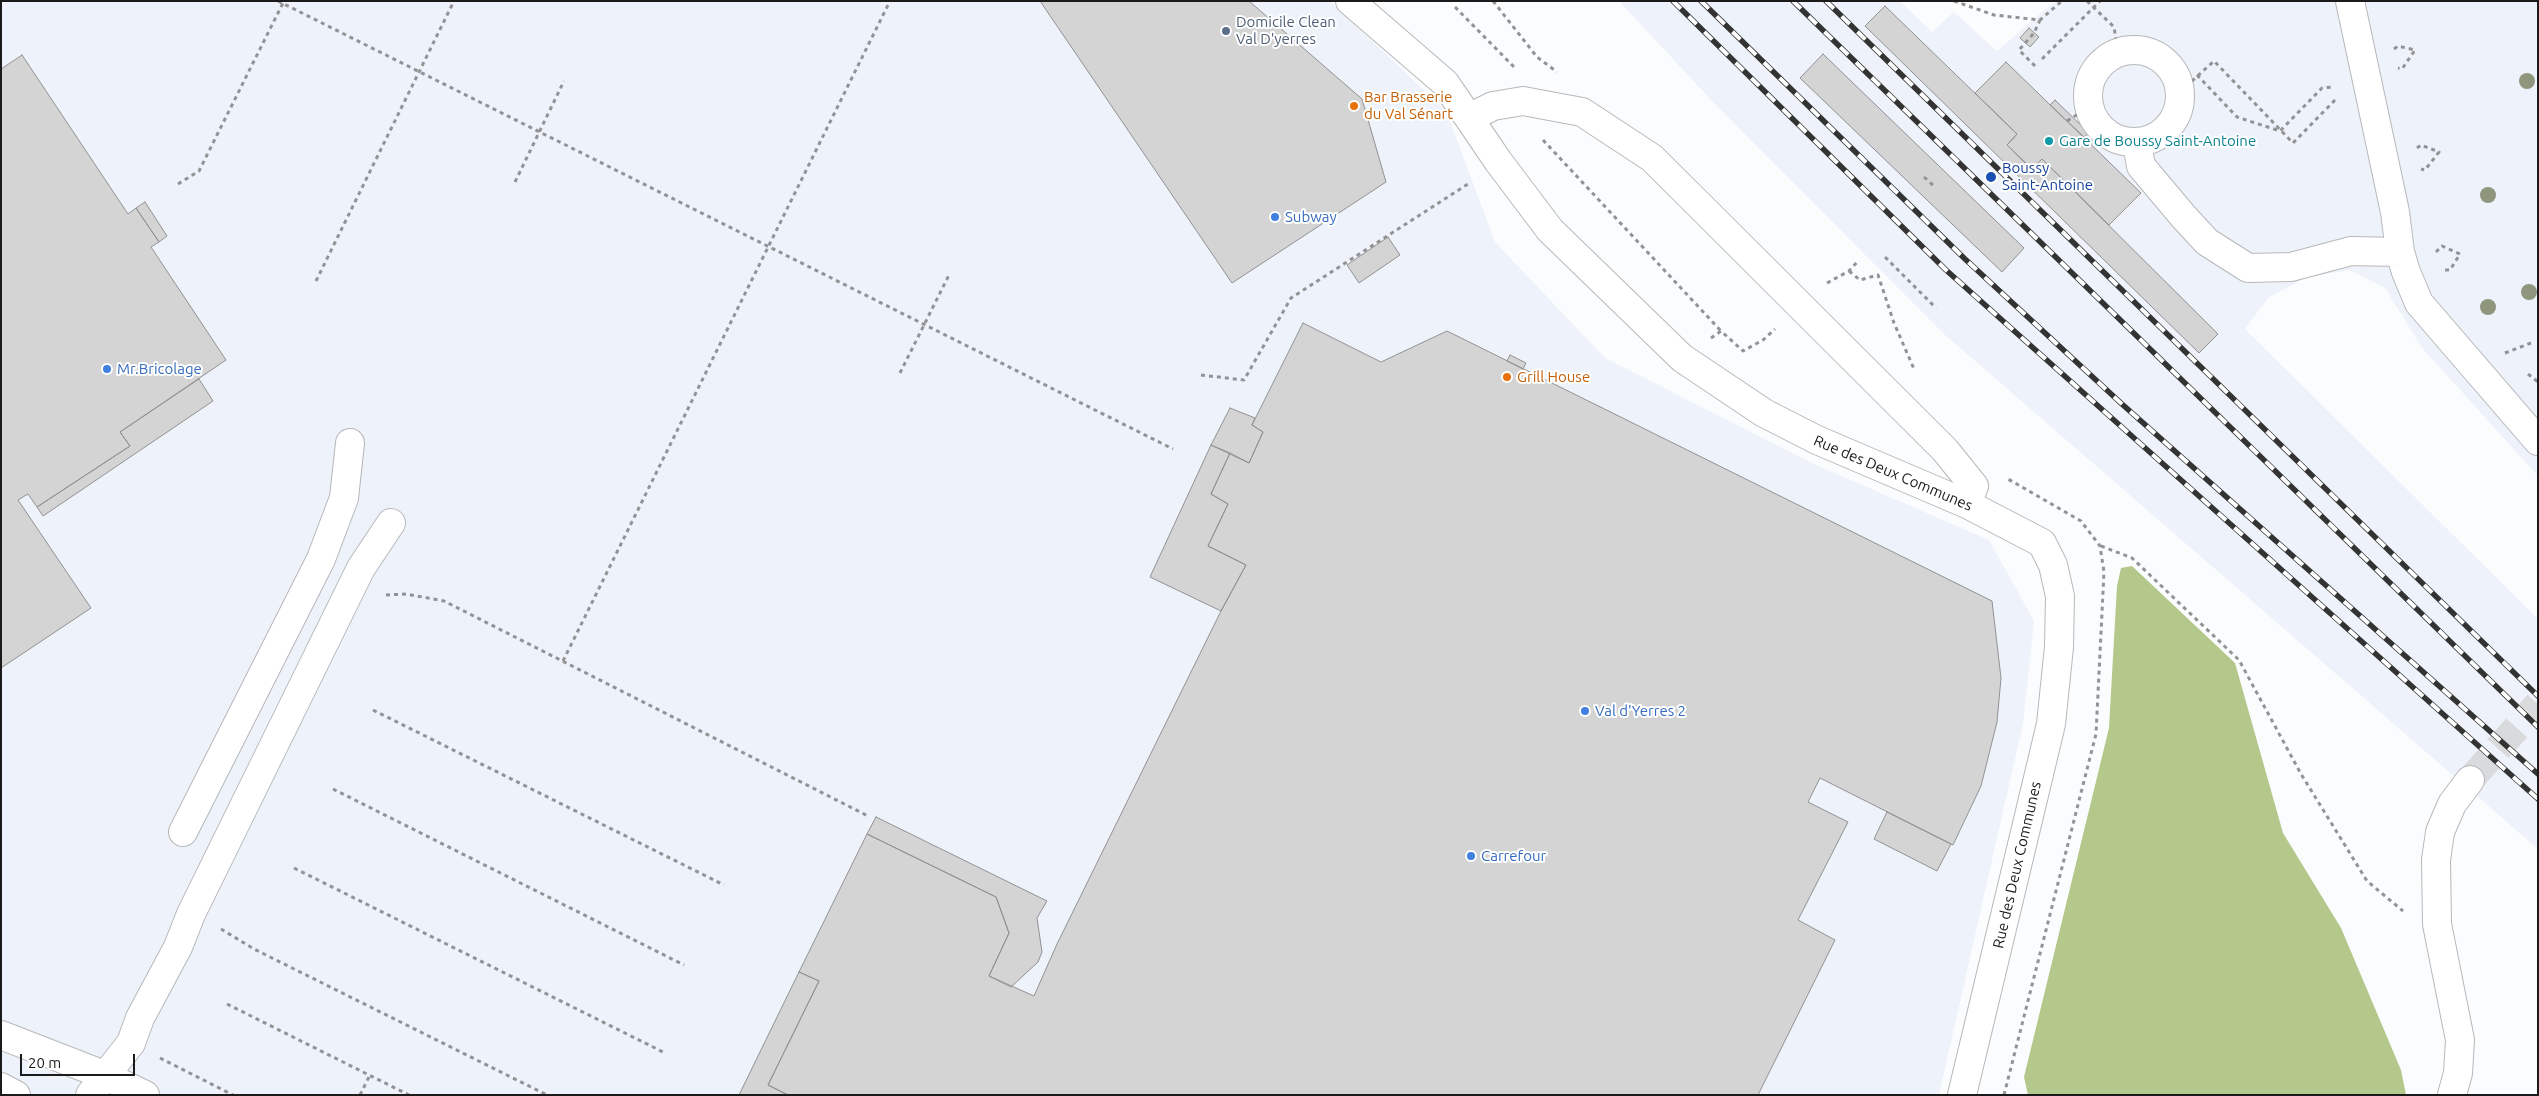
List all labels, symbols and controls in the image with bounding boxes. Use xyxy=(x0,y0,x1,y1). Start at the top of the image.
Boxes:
place label: Domicile Clean Val D'yerres xyxy=(1236,13,1336,48)
marker: Domicile Clean Val D'yerres xyxy=(1220,25,1232,37)
place label: Bar Brasserie du Val Sénart xyxy=(1364,88,1453,123)
marker: Bar Brasserie du Val Sénart xyxy=(1348,100,1360,112)
place label: Gare de Boussy Saint-Antoine xyxy=(2059,132,2256,150)
marker: Gare de Boussy Saint-Antoine xyxy=(2043,135,2055,147)
place label: Boussy Saint-Antoine xyxy=(2002,159,2093,194)
marker: Boussy Saint-Antoine xyxy=(1984,170,1998,184)
place label: Subway xyxy=(1285,208,1337,226)
marker: Subway xyxy=(1269,211,1281,223)
place label: Mr.Bricolage xyxy=(117,360,202,378)
marker: Mr.Bricolage xyxy=(101,363,113,375)
place label: Grill House xyxy=(1517,368,1590,386)
marker: Grill House xyxy=(1501,371,1513,383)
street label: Rue des Deux Communes xyxy=(1811,431,1975,515)
place label: Val d'Yerres 2 xyxy=(1595,702,1686,720)
marker: Val d'Yerres 2 xyxy=(1579,705,1591,717)
street label: Rue des Deux Communes xyxy=(1989,780,2045,950)
place label: Carrefour xyxy=(1481,847,1546,865)
marker: Carrefour xyxy=(1465,850,1477,862)
scale bar xyxy=(22,1044,138,1076)
text: 20 m xyxy=(28,1054,61,1071)

